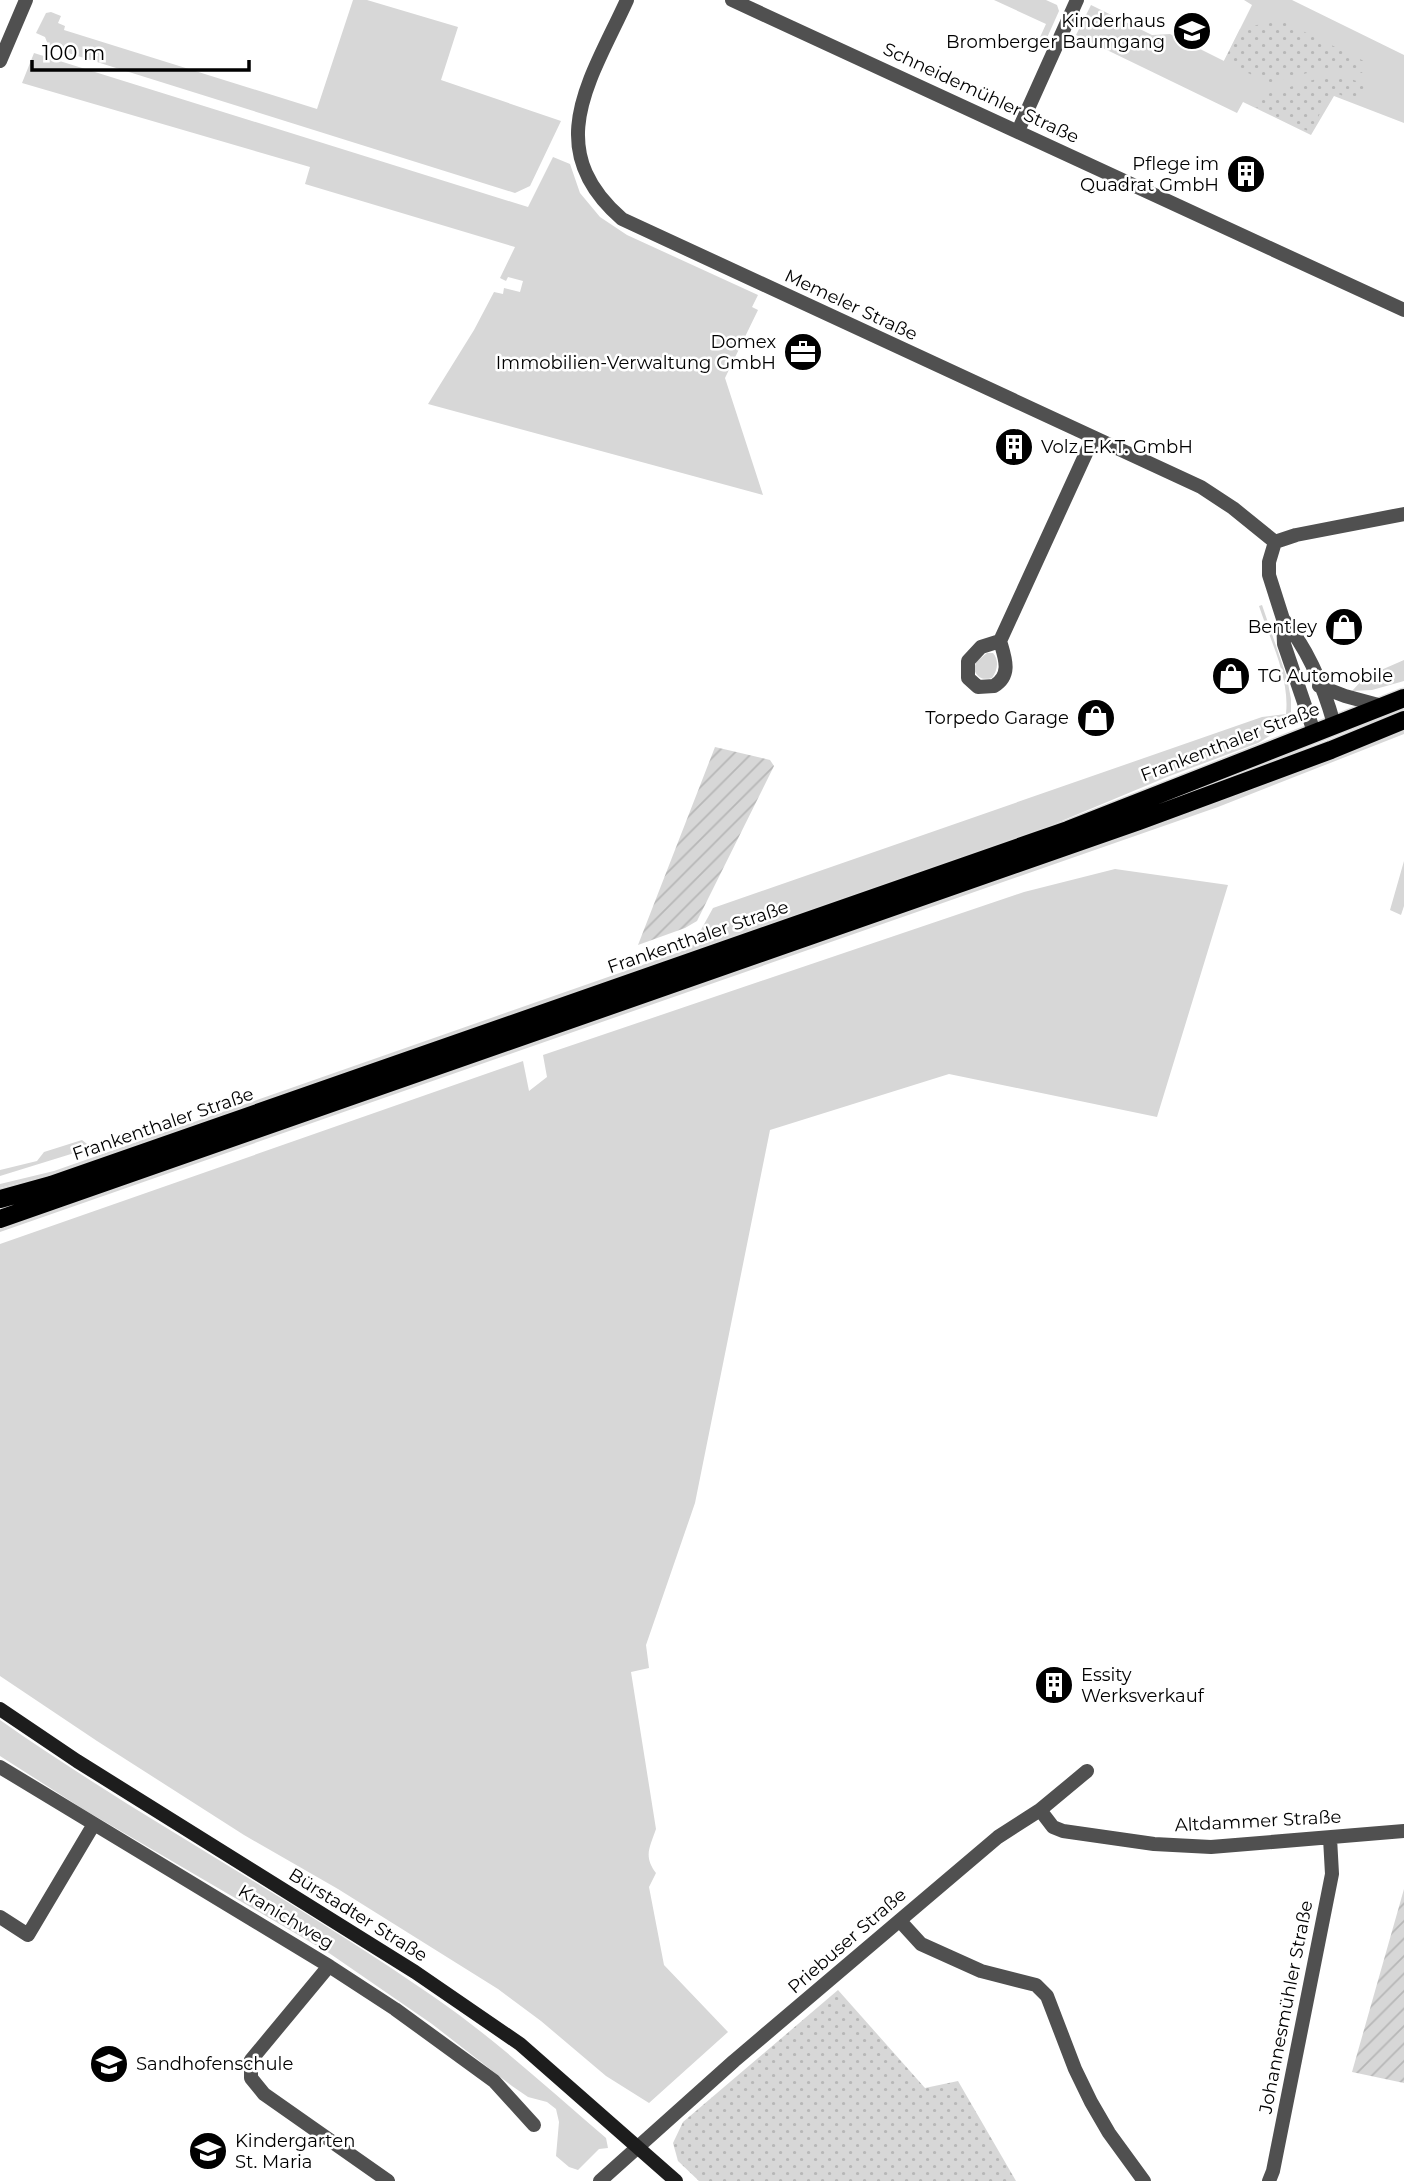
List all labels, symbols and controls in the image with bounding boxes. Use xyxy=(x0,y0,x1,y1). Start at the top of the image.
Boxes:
place label: Kinderhaus Bromberger Baumgang xyxy=(946,10,1165,53)
school or university icon: Kinderhaus Bromberger Baumgang xyxy=(1171,10,1213,52)
scale bar xyxy=(32,28,248,72)
street label: Schneidemühler Straße xyxy=(880,38,1083,148)
text: 100 m xyxy=(42,40,105,65)
place label: Pflege im Quadrat GmbH xyxy=(1080,153,1219,196)
building icon: Pflege im Quadrat GmbH xyxy=(1225,153,1267,195)
street label: Memeler Straße xyxy=(781,265,921,345)
place label: Domex Immobilien-Verwaltung GmbH xyxy=(496,331,776,374)
office icon: Domex Immobilien-Verwaltung GmbH xyxy=(782,331,824,373)
building icon: Volz E.K.T. GmbH xyxy=(993,426,1035,468)
place label: Volz E.K.T. GmbH xyxy=(1041,436,1193,458)
shop icon: Bentley xyxy=(1323,606,1365,648)
place label: Bentley xyxy=(1248,616,1317,638)
shop icon: TG Automobile xyxy=(1210,655,1252,697)
place label: TG Automobile xyxy=(1258,665,1393,687)
shop icon: Torpedo Garage xyxy=(1075,697,1117,739)
street label: Frankenthaler Straße xyxy=(1137,698,1323,786)
place label: Torpedo Garage xyxy=(925,707,1069,729)
street label: Frankenthaler Straße xyxy=(605,896,792,978)
street label: Frankenthaler Straße xyxy=(70,1083,257,1165)
building icon: Essity Werksverkauf xyxy=(1033,1664,1075,1706)
place label: Essity Werksverkauf xyxy=(1081,1664,1205,1707)
street label: Altdammer Straße xyxy=(1174,1806,1342,1836)
street label: Bürstadter Straße xyxy=(285,1863,432,1967)
street label: Kranichweg xyxy=(234,1880,338,1954)
street label: Priebuser Straße xyxy=(783,1884,911,1998)
street label: Johannesmühler Straße xyxy=(1254,1899,1317,2116)
school or university icon: Sandhofenschule xyxy=(88,2043,130,2085)
place label: Sandhofenschule xyxy=(136,2053,293,2075)
school or university icon: Kindergarten St. Maria xyxy=(187,2130,229,2172)
place label: Kindergarten St. Maria xyxy=(235,2130,355,2173)

